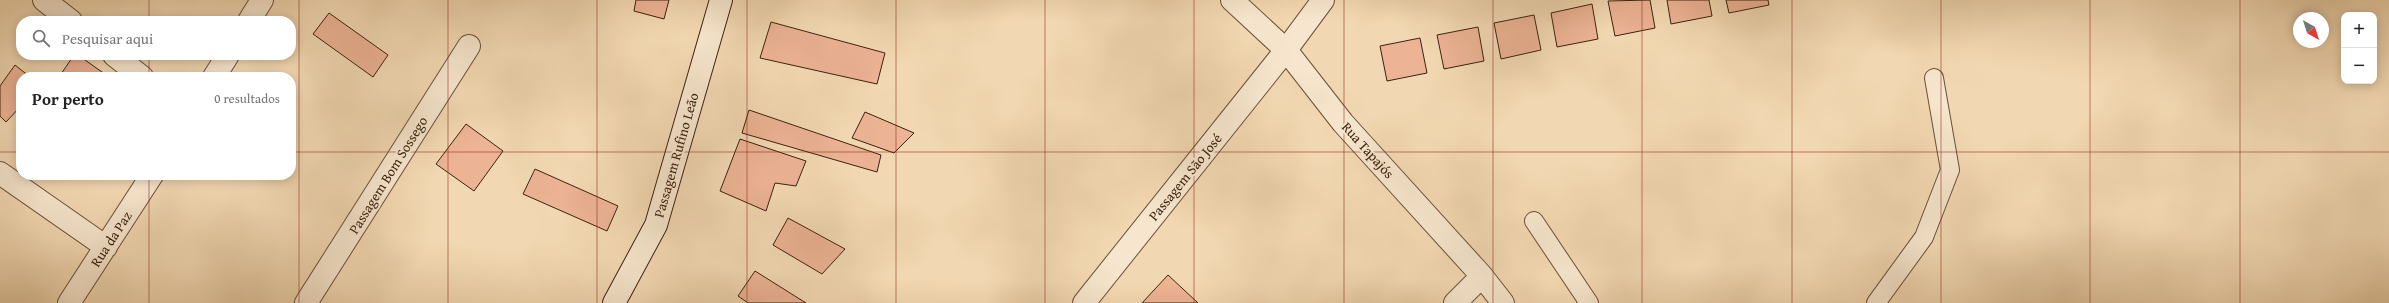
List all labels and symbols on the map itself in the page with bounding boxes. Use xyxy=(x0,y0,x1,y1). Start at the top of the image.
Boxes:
north arrow xyxy=(2293,12,2329,48)
street label: Passagem Rufino Leão xyxy=(649,90,703,220)
street label: Passagem Bom Sossego xyxy=(344,112,432,238)
street label: Rua Tapajós xyxy=(1337,117,1399,183)
street label: Passagem São José xyxy=(1143,129,1227,225)
street label: Rua da Paz xyxy=(86,207,136,271)

